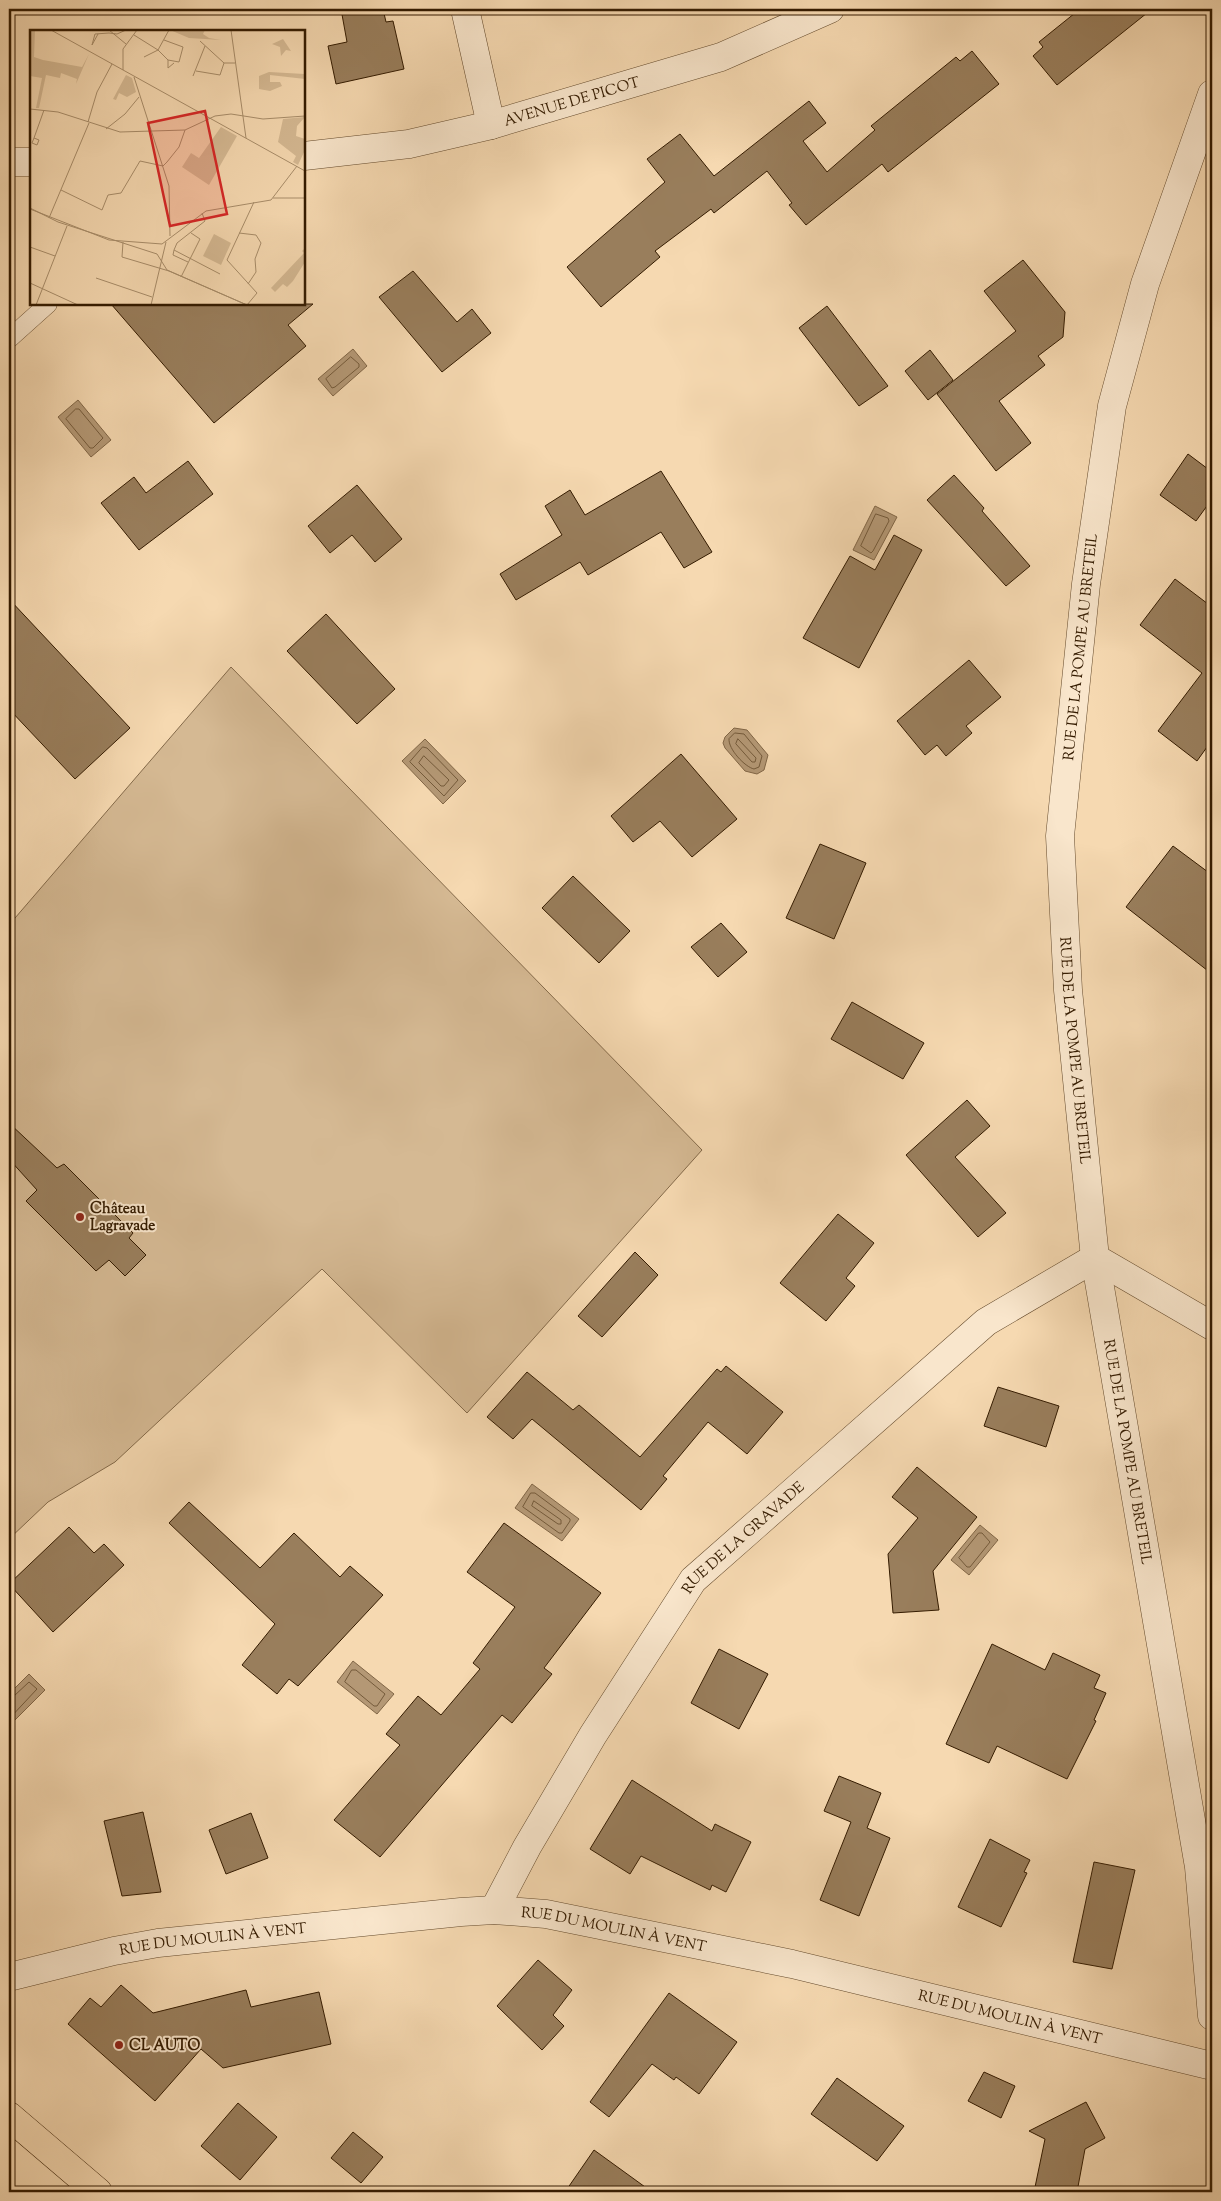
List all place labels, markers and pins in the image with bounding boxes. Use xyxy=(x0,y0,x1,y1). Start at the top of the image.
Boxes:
place label: Château Lagravade xyxy=(90,1199,155,1237)
marker: Château Lagravade xyxy=(74,1211,86,1223)
place label: CL AUTO xyxy=(129,2036,200,2057)
marker: CL AUTO xyxy=(113,2039,125,2051)

